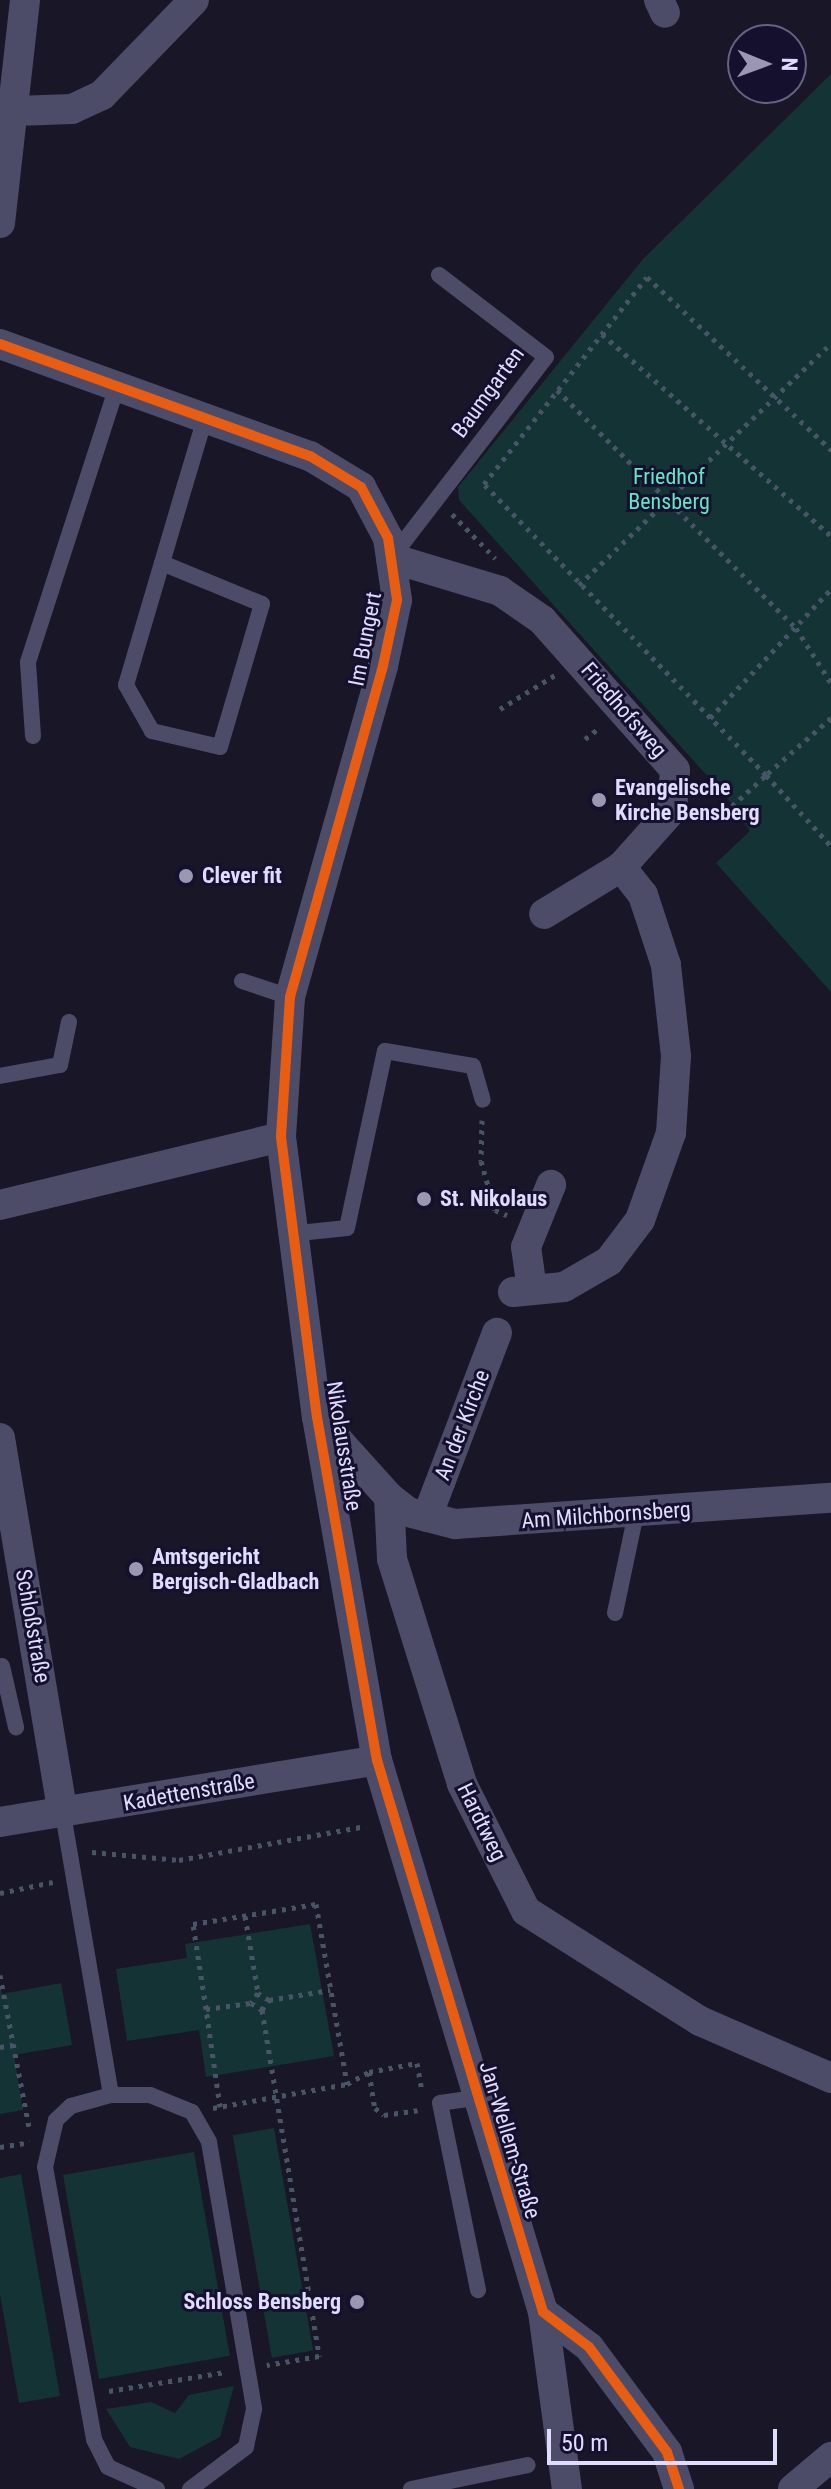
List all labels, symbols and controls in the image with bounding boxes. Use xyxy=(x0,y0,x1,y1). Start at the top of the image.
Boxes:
north arrow xyxy=(727,24,807,104)
text: N xyxy=(777,57,802,71)
street label: Baumgarten xyxy=(446,341,530,443)
park label: Friedhof Bensberg xyxy=(628,463,710,514)
street label: Im Bungert xyxy=(343,590,387,688)
street label: Friedhofsweg xyxy=(576,657,672,763)
place label: Evangelische Kirche Bensberg xyxy=(615,774,760,826)
marker: Evangelische Kirche Bensberg xyxy=(590,791,608,809)
place label: Clever fit xyxy=(202,863,282,889)
marker: Clever fit xyxy=(177,867,195,885)
place label: St. Nikolaus xyxy=(440,1186,547,1212)
marker: St. Nikolaus xyxy=(415,1190,433,1208)
street label: An der Kirche xyxy=(429,1366,495,1484)
street label: Nikolausstraße xyxy=(321,1379,367,1513)
street label: Am Milchbornsberg xyxy=(520,1496,692,1534)
place label: Amtsgericht Bergisch-Gladbach xyxy=(152,1543,319,1594)
marker: Amtsgericht Bergisch-Gladbach xyxy=(127,1560,145,1578)
street label: Schloßstraße xyxy=(10,1567,56,1685)
street label: Kadettenstraße xyxy=(121,1767,257,1817)
street label: Hardtweg xyxy=(452,1779,512,1865)
street label: Jan-Wellem-Straße xyxy=(474,2058,546,2222)
place label: Schloss Bensberg xyxy=(183,2289,341,2315)
marker: Schloss Bensberg xyxy=(348,2293,366,2311)
scale bar xyxy=(551,2413,781,2463)
text: 50 m xyxy=(561,2429,608,2457)

